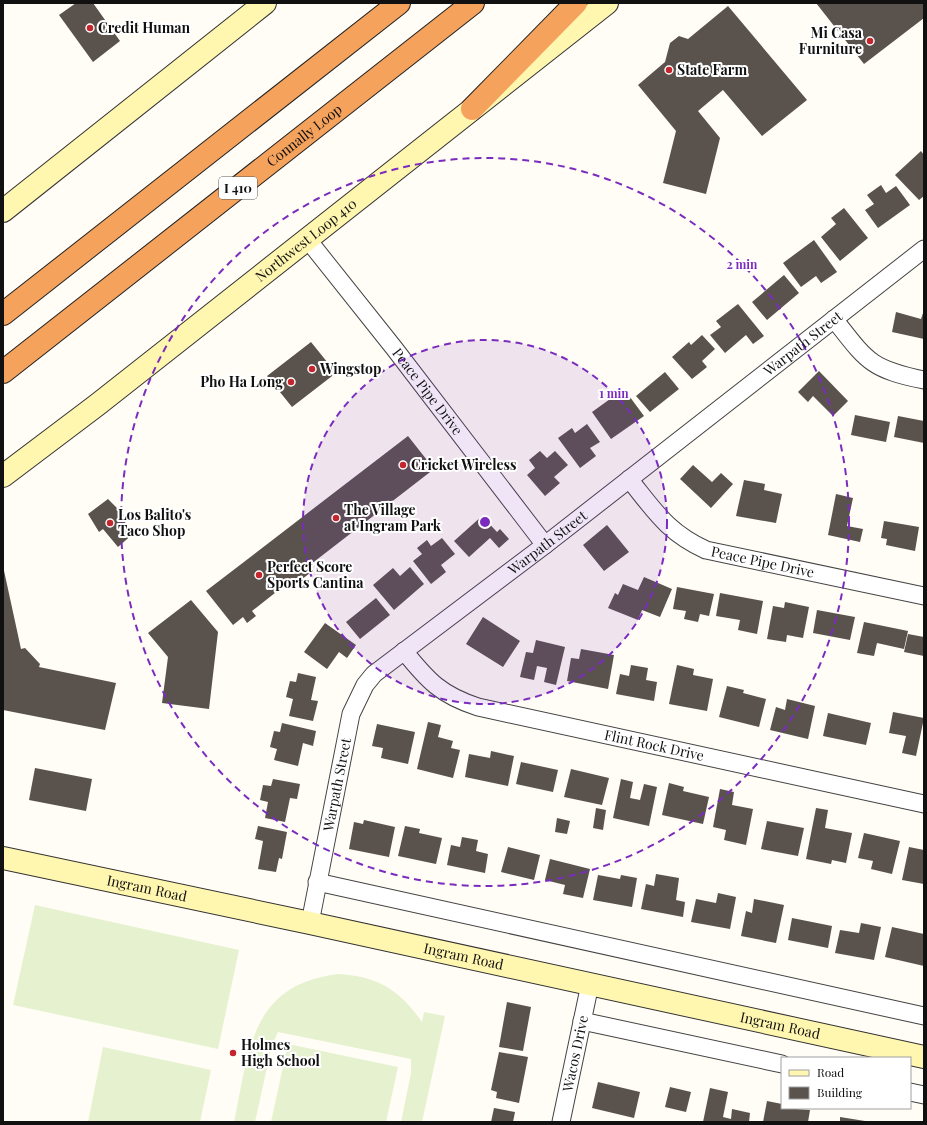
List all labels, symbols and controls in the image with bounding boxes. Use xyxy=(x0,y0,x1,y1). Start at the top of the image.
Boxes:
place label: Credit Human xyxy=(98,18,191,37)
marker: Credit Human xyxy=(85,23,95,33)
place label: Mi Casa Furniture xyxy=(799,23,863,58)
marker: Mi Casa Furniture xyxy=(865,36,875,46)
place label: State Farm xyxy=(677,60,747,79)
marker: State Farm xyxy=(664,65,674,75)
street label: Connally Loop xyxy=(262,100,346,171)
road number: I 410 xyxy=(219,177,257,199)
street label: Northwest Loop 410 xyxy=(251,194,360,286)
text: 2 min xyxy=(727,256,758,272)
street label: Warpath Street xyxy=(759,306,847,380)
street label: Peace Pipe Drive xyxy=(388,344,467,439)
place label: Wingstop xyxy=(319,359,381,378)
marker: Wingstop xyxy=(307,364,317,374)
place label: Pho Ha Long xyxy=(200,372,283,391)
marker: Pho Ha Long xyxy=(286,377,296,387)
text: 1 min xyxy=(599,385,629,401)
place label: Cricket Wireless xyxy=(411,455,516,474)
marker: Cricket Wireless xyxy=(398,460,408,470)
place label: The Village at Ingram Park xyxy=(344,500,442,535)
place label: Los Balito's Taco Shop xyxy=(118,505,191,540)
street label: Warpath Street xyxy=(503,505,591,579)
marker: The Village at Ingram Park xyxy=(331,513,341,523)
centre of rings xyxy=(478,515,492,529)
marker: Los Balito's Taco Shop xyxy=(105,518,115,528)
street label: Peace Pipe Drive xyxy=(710,541,816,582)
place label: Perfect Score Sports Cantina xyxy=(267,557,364,592)
marker: Perfect Score Sports Cantina xyxy=(254,570,264,580)
street label: Flint Rock Drive xyxy=(603,725,706,765)
street label: Warpath Street xyxy=(318,735,355,834)
street label: Ingram Road xyxy=(105,870,189,906)
street label: Ingram Road xyxy=(422,938,505,974)
street label: Ingram Road xyxy=(738,1007,822,1043)
street label: Wacos Drive xyxy=(557,1014,592,1094)
place label: Holmes High School xyxy=(241,1035,320,1070)
marker: Holmes High School xyxy=(228,1048,238,1058)
legend xyxy=(781,1057,911,1109)
text: Road xyxy=(817,1064,844,1080)
text: Building xyxy=(817,1084,863,1100)

